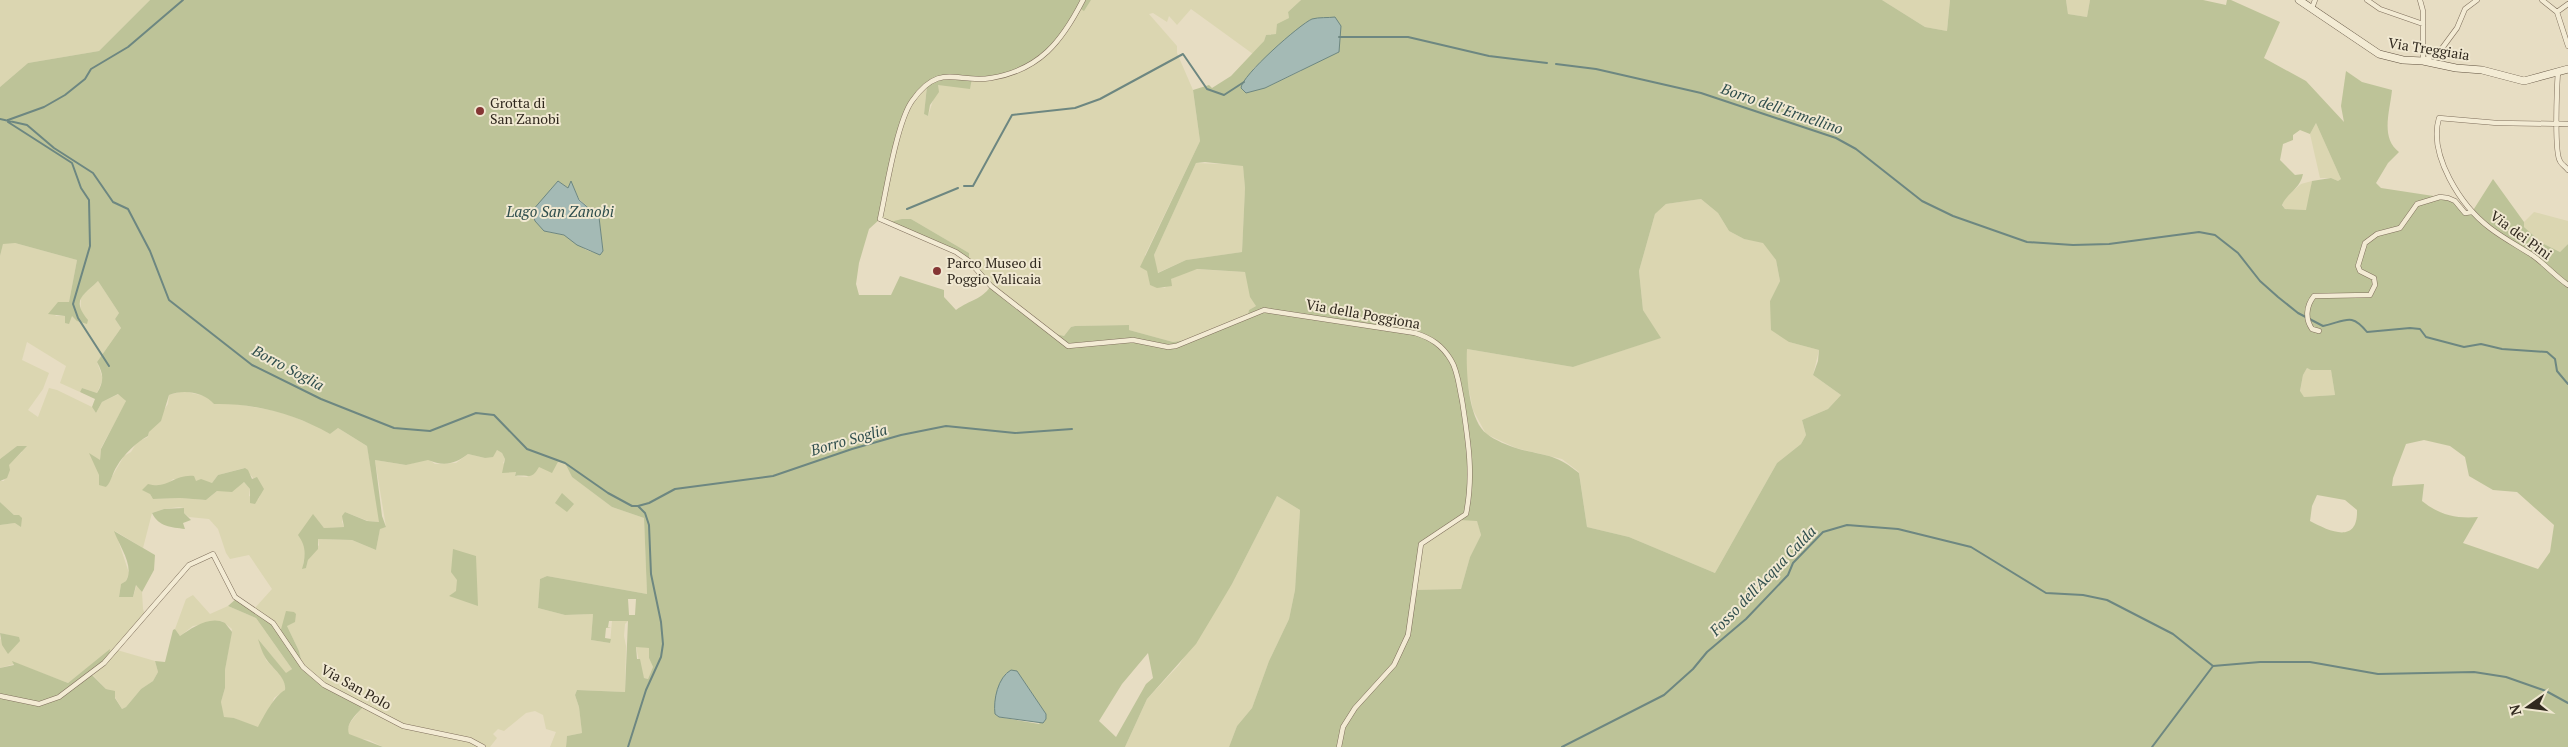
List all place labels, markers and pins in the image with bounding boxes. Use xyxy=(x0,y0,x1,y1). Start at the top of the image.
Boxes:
place label: Grotta di San Zanobi xyxy=(490,93,560,128)
marker: Grotta di San Zanobi xyxy=(474,105,486,117)
place label: Parco Museo di Poggio Valicaia xyxy=(947,253,1042,288)
marker: Parco Museo di Poggio Valicaia xyxy=(931,265,943,277)

